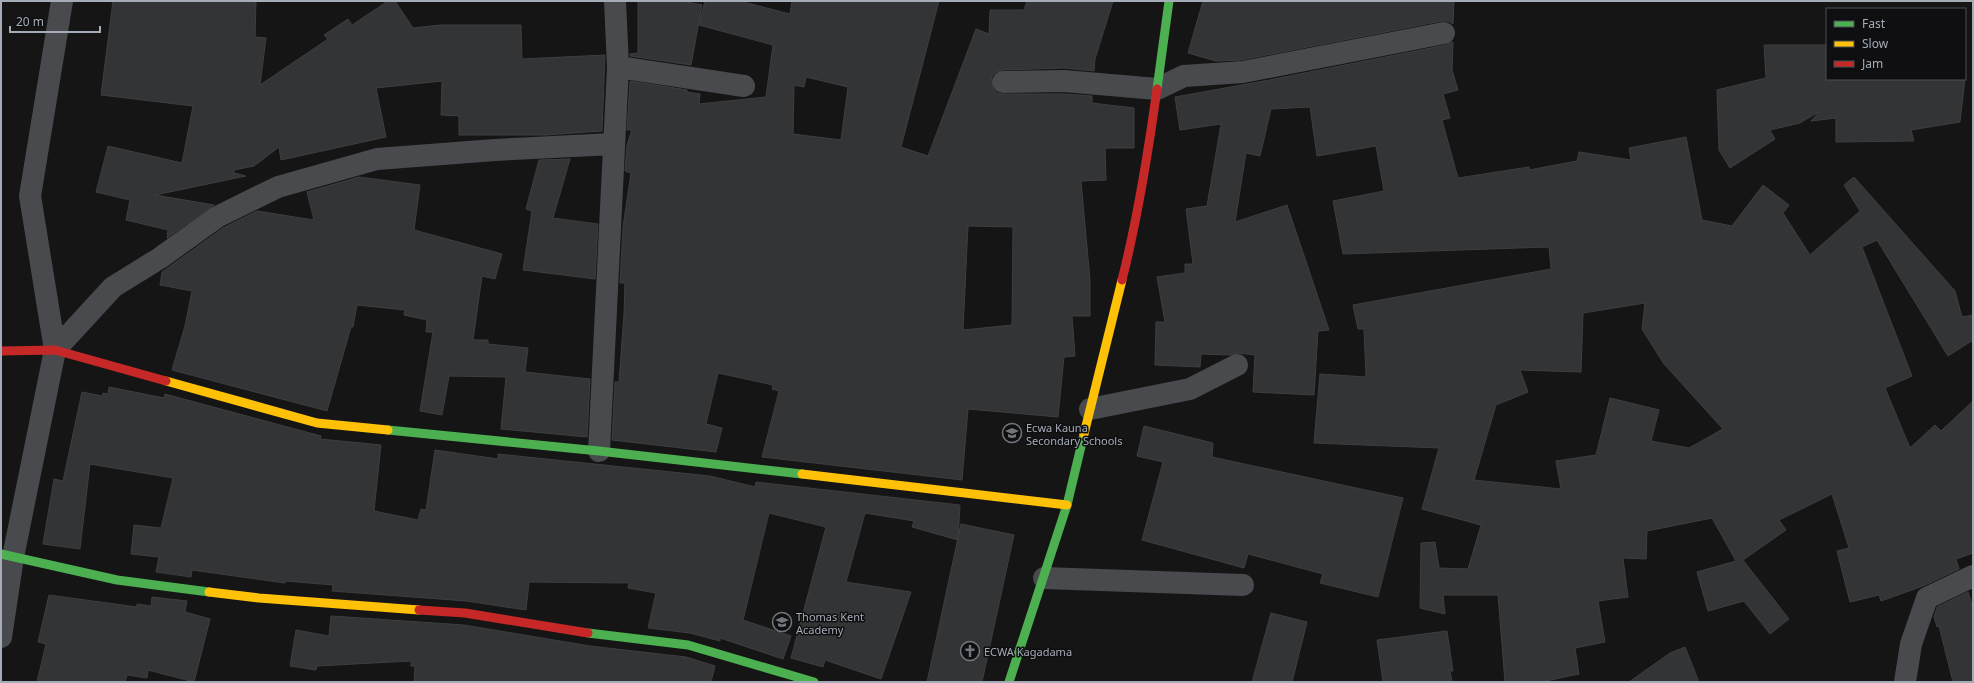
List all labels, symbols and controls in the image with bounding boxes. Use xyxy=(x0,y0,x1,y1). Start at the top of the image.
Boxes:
scale bar xyxy=(10,8,100,34)
legend xyxy=(1826,8,1966,80)
text: 20 m xyxy=(16,13,44,30)
text: Fast xyxy=(1862,15,1886,32)
text: Slow xyxy=(1862,35,1889,52)
text: Jam xyxy=(1861,55,1883,72)
place label: Ecwa Kauna Secondary Schools xyxy=(1026,420,1122,448)
school or university icon: Ecwa Kauna Secondary Schools xyxy=(1001,422,1023,444)
place label: Thomas Kent Academy xyxy=(796,609,864,637)
school or university icon: Thomas Kent Academy xyxy=(771,611,793,633)
church icon: ECWA Kagadama xyxy=(959,640,981,662)
place label: ECWA Kagadama xyxy=(984,644,1072,659)

